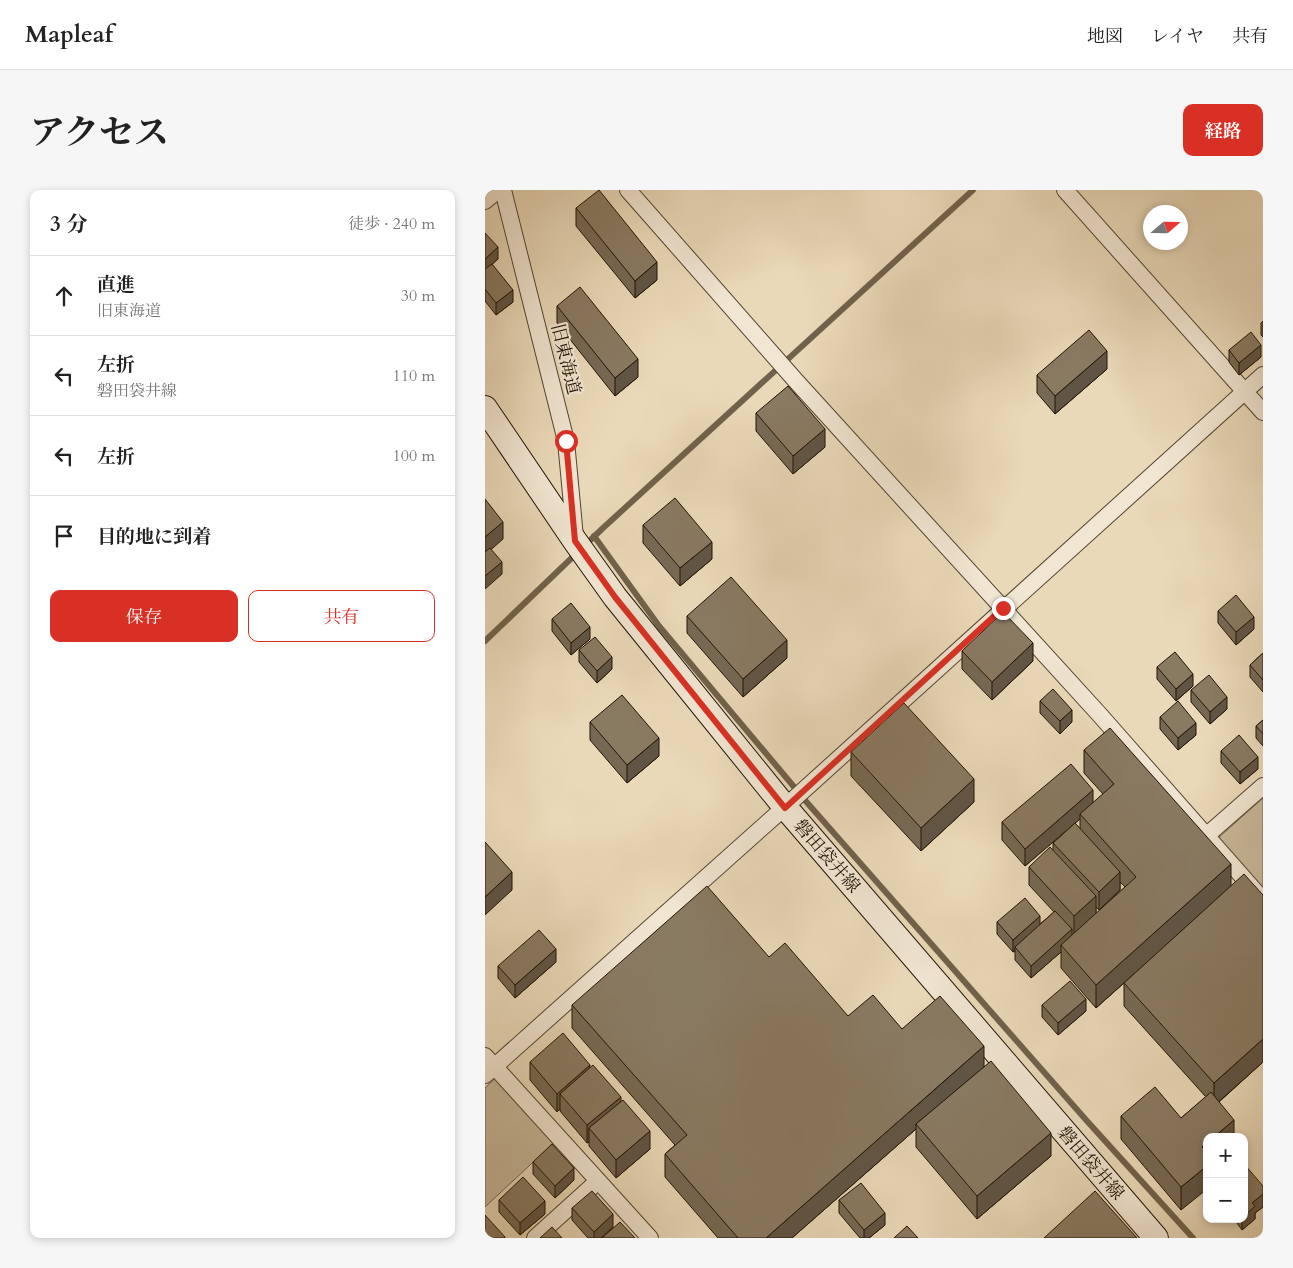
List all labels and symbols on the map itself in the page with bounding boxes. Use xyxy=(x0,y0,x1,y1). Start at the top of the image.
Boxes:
north arrow xyxy=(1143,205,1188,250)
street label: 旧東海道 xyxy=(545,321,586,397)
route start xyxy=(555,430,578,453)
route end xyxy=(992,597,1015,620)
street label: 磐田袋井線 xyxy=(788,814,866,898)
street label: 磐田袋井線 xyxy=(1052,1121,1130,1205)

